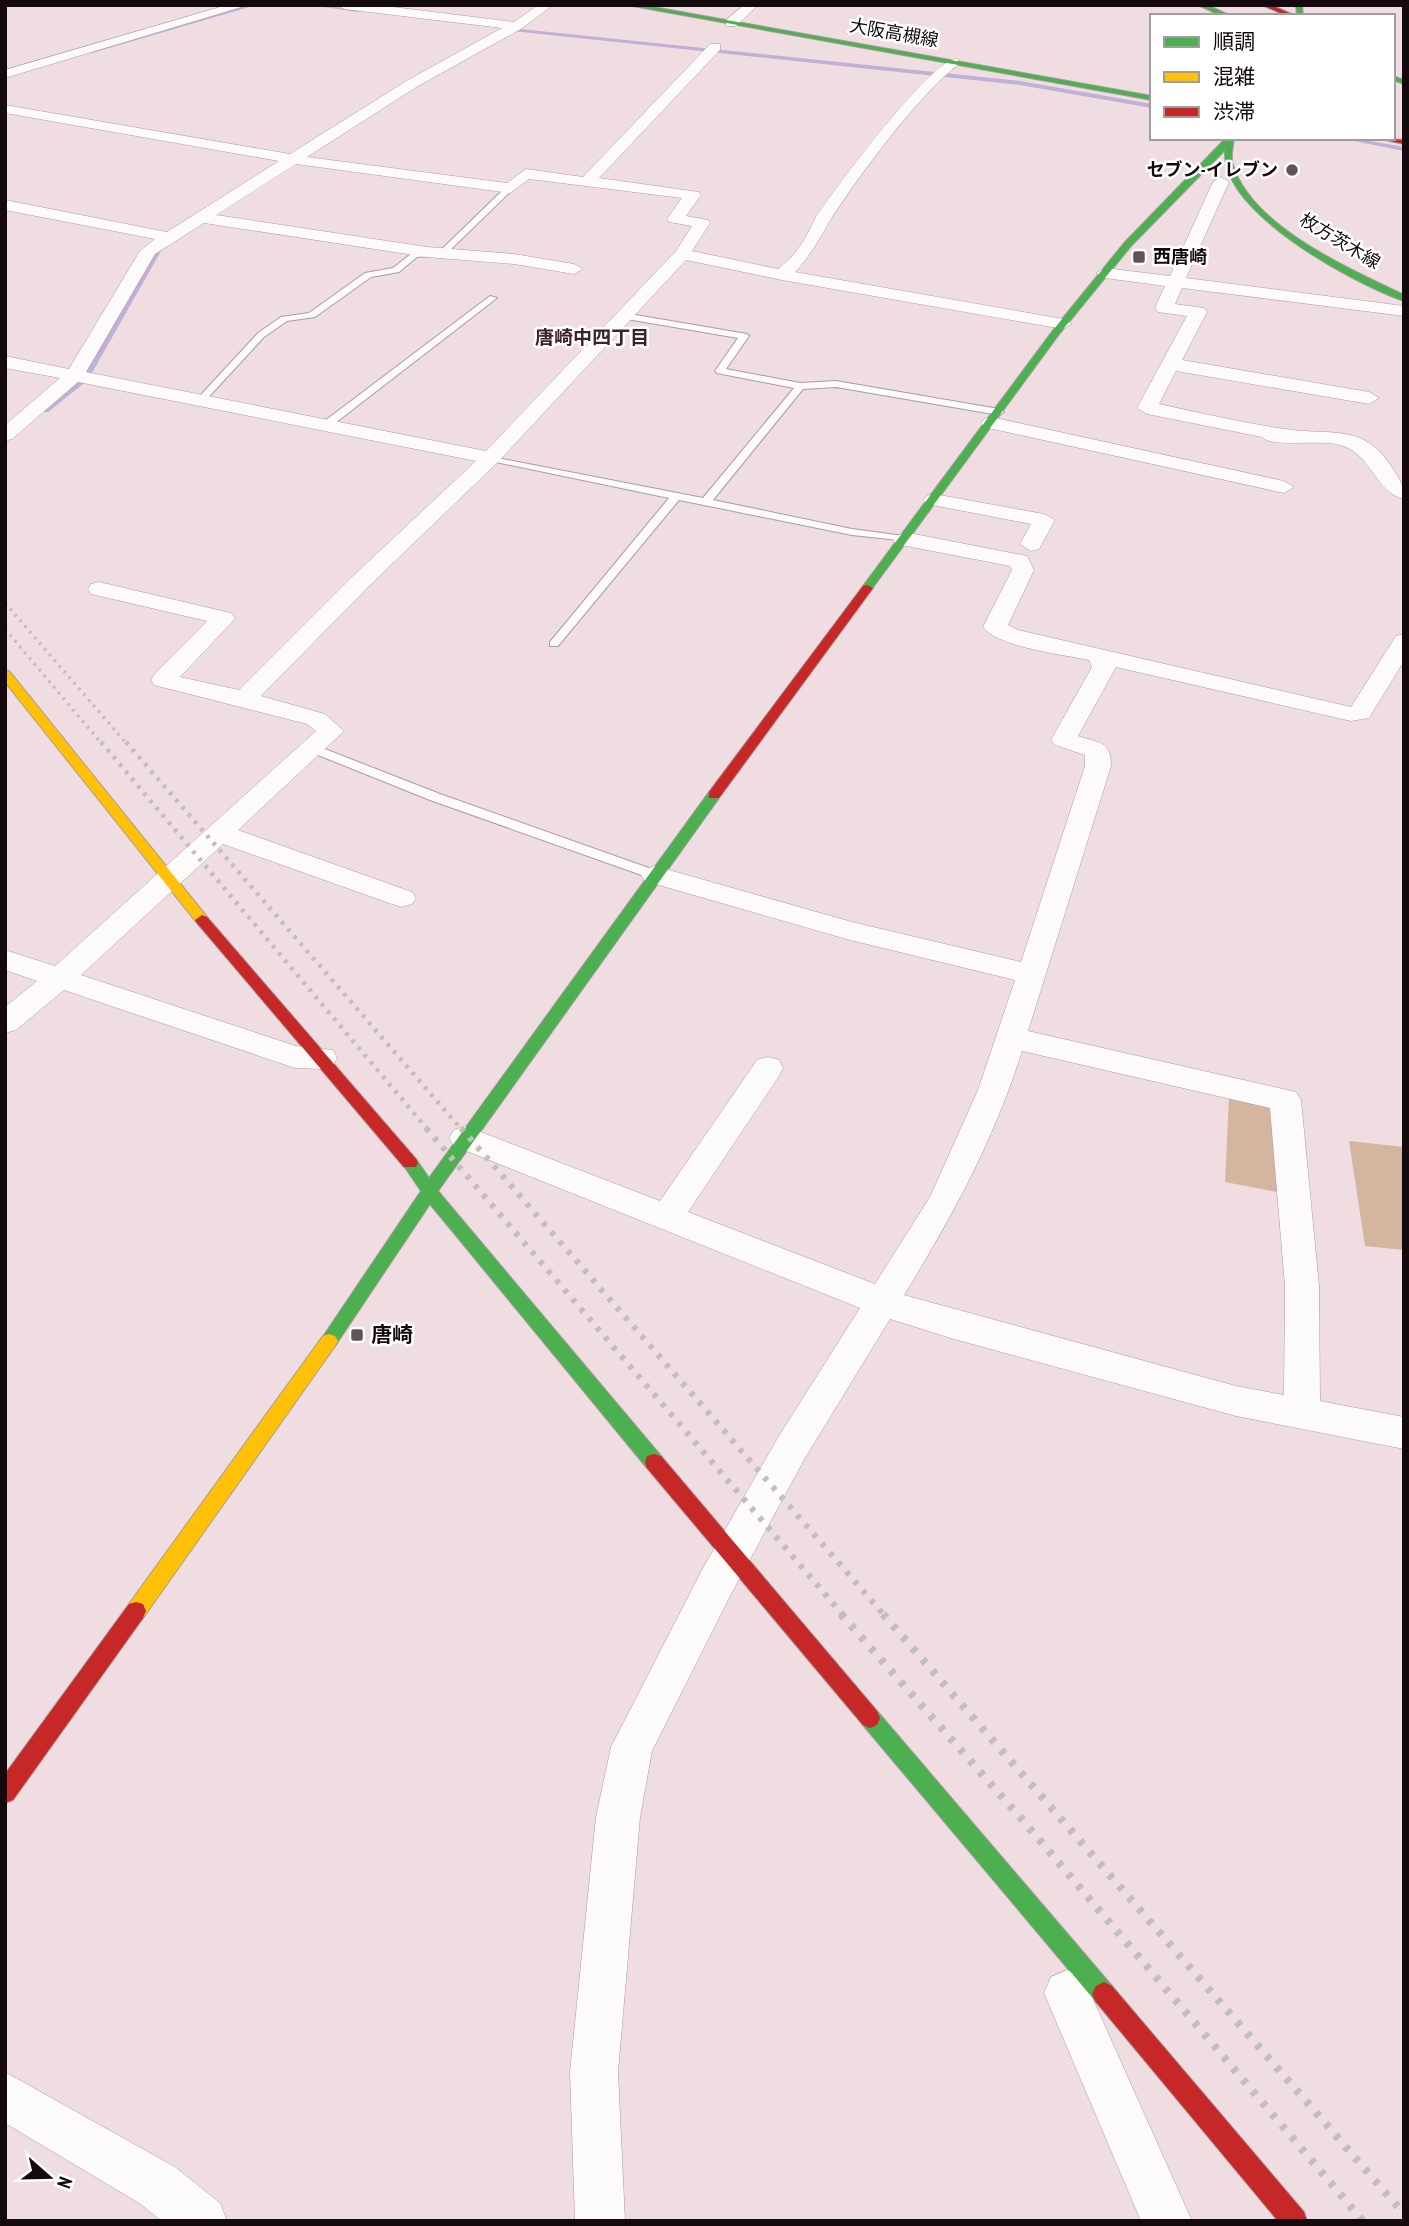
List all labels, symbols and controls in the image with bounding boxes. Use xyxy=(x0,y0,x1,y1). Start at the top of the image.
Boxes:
street label: 大阪高槻線 xyxy=(848,13,940,52)
legend xyxy=(1150,14,1395,140)
text: 順調 xyxy=(1213,28,1255,55)
text: 混雑 xyxy=(1213,63,1255,90)
text: 渋滞 xyxy=(1213,98,1255,125)
place label: セブン-イレブン xyxy=(1147,158,1278,181)
marker: セブン-イレブン xyxy=(1284,162,1300,178)
street label: 枚方茨木線 xyxy=(1296,208,1385,274)
place label: 西唐崎 xyxy=(1153,245,1207,268)
marker: 西唐崎 xyxy=(1131,249,1147,265)
district label: 唐崎中四丁目 xyxy=(535,325,649,349)
place label: 唐崎 xyxy=(371,1321,413,1348)
marker: 唐崎 xyxy=(349,1327,365,1343)
north arrow xyxy=(14,2142,84,2212)
text: N xyxy=(52,2174,78,2192)

